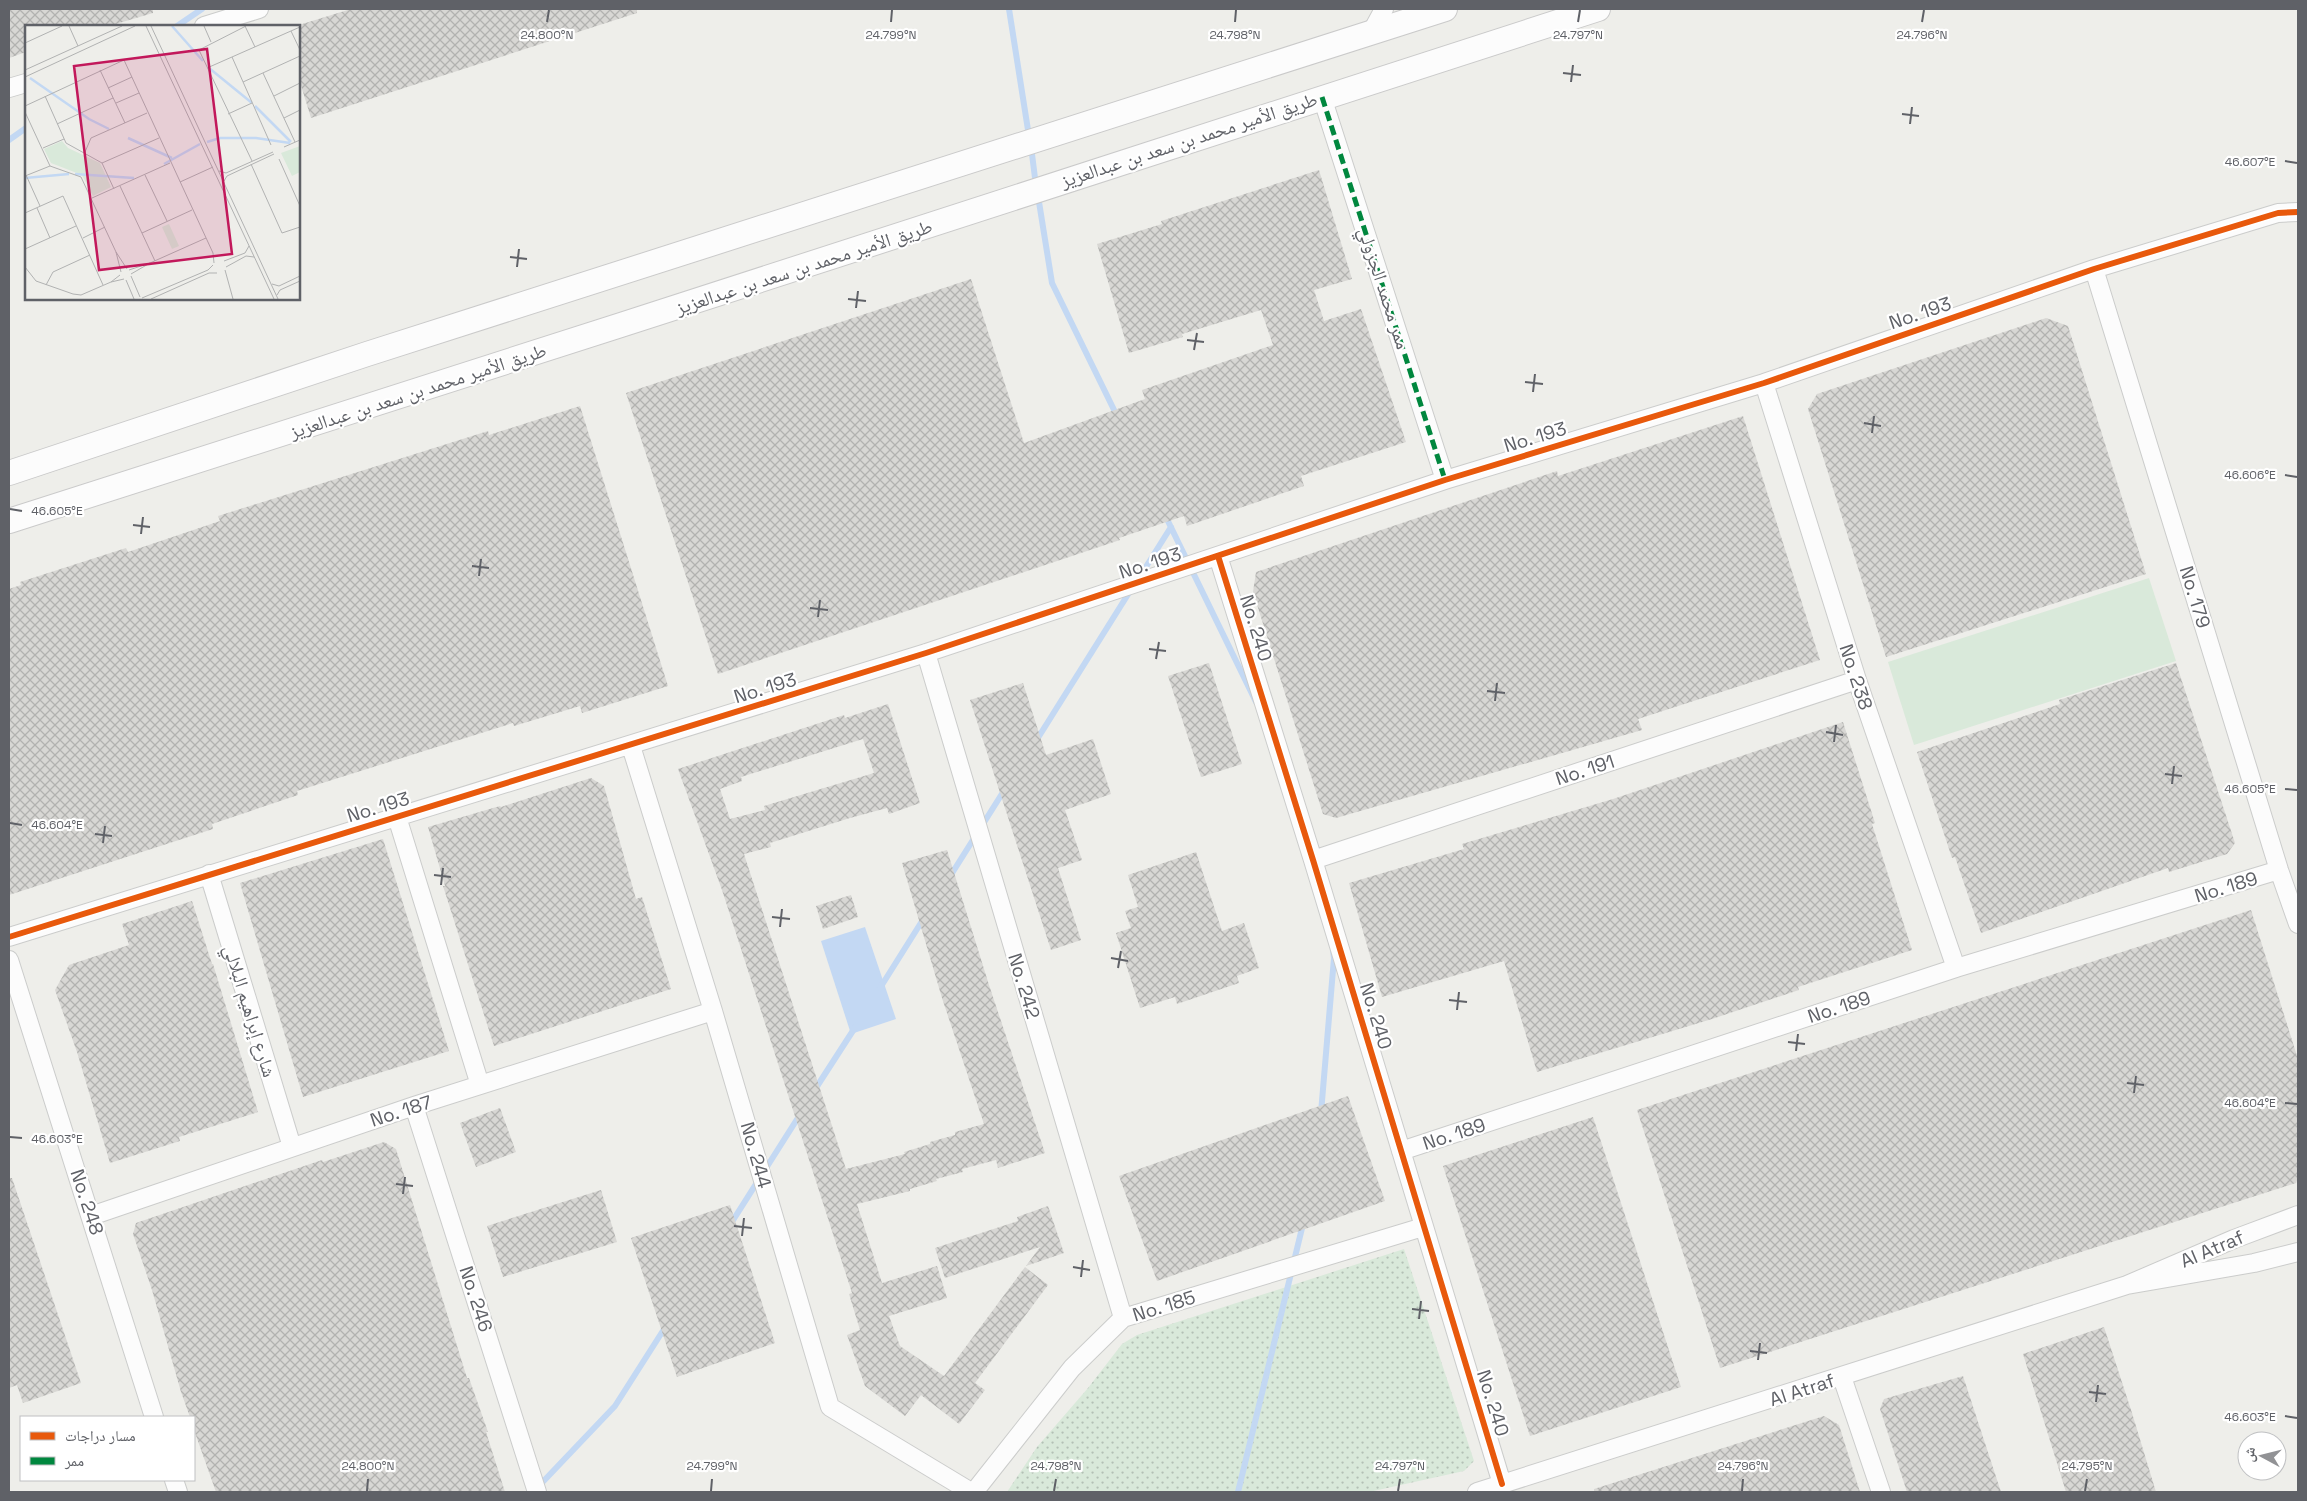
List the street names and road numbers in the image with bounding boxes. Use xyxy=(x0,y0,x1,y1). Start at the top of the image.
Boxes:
street label: طريق الأمير محمد بن سعد بن عبدالعزيز xyxy=(1057,87,1321,194)
street label: طريق الأمير محمد بن سعد بن عبدالعزيز xyxy=(672,214,936,321)
street label: ممر محمد الجزولي xyxy=(1350,224,1416,353)
street label: No. 193 xyxy=(1886,291,1954,335)
street label: طريق الأمير محمد بن سعد بن عبدالعزيز xyxy=(286,338,550,445)
street label: No. 193 xyxy=(1501,416,1569,458)
street label: No. 193 xyxy=(1116,541,1184,585)
street label: No. 179 xyxy=(2174,563,2216,631)
street label: No. 240 xyxy=(1234,592,1278,664)
street label: No. 238 xyxy=(1834,641,1878,713)
street label: No. 193 xyxy=(731,667,799,709)
street label: No. 191 xyxy=(1552,749,1618,791)
street label: No. 193 xyxy=(344,786,412,828)
street label: No. 189 xyxy=(2191,866,2261,908)
street label: شارع إبراهيم البلالي xyxy=(215,942,282,1081)
street label: No. 242 xyxy=(1002,950,1046,1022)
street label: No. 240 xyxy=(1354,980,1398,1052)
street label: No. 189 xyxy=(1804,985,1874,1029)
street label: No. 187 xyxy=(367,1089,435,1133)
street label: No. 189 xyxy=(1419,1112,1489,1156)
street label: No. 244 xyxy=(735,1119,777,1191)
street label: No. 248 xyxy=(65,1166,109,1238)
street label: Al Atraf xyxy=(2176,1224,2248,1274)
street label: No. 246 xyxy=(454,1263,498,1335)
street label: No. 185 xyxy=(1130,1285,1198,1327)
street label: No. 240 xyxy=(1471,1367,1515,1439)
street label: Al Atraf xyxy=(1766,1368,1838,1412)

